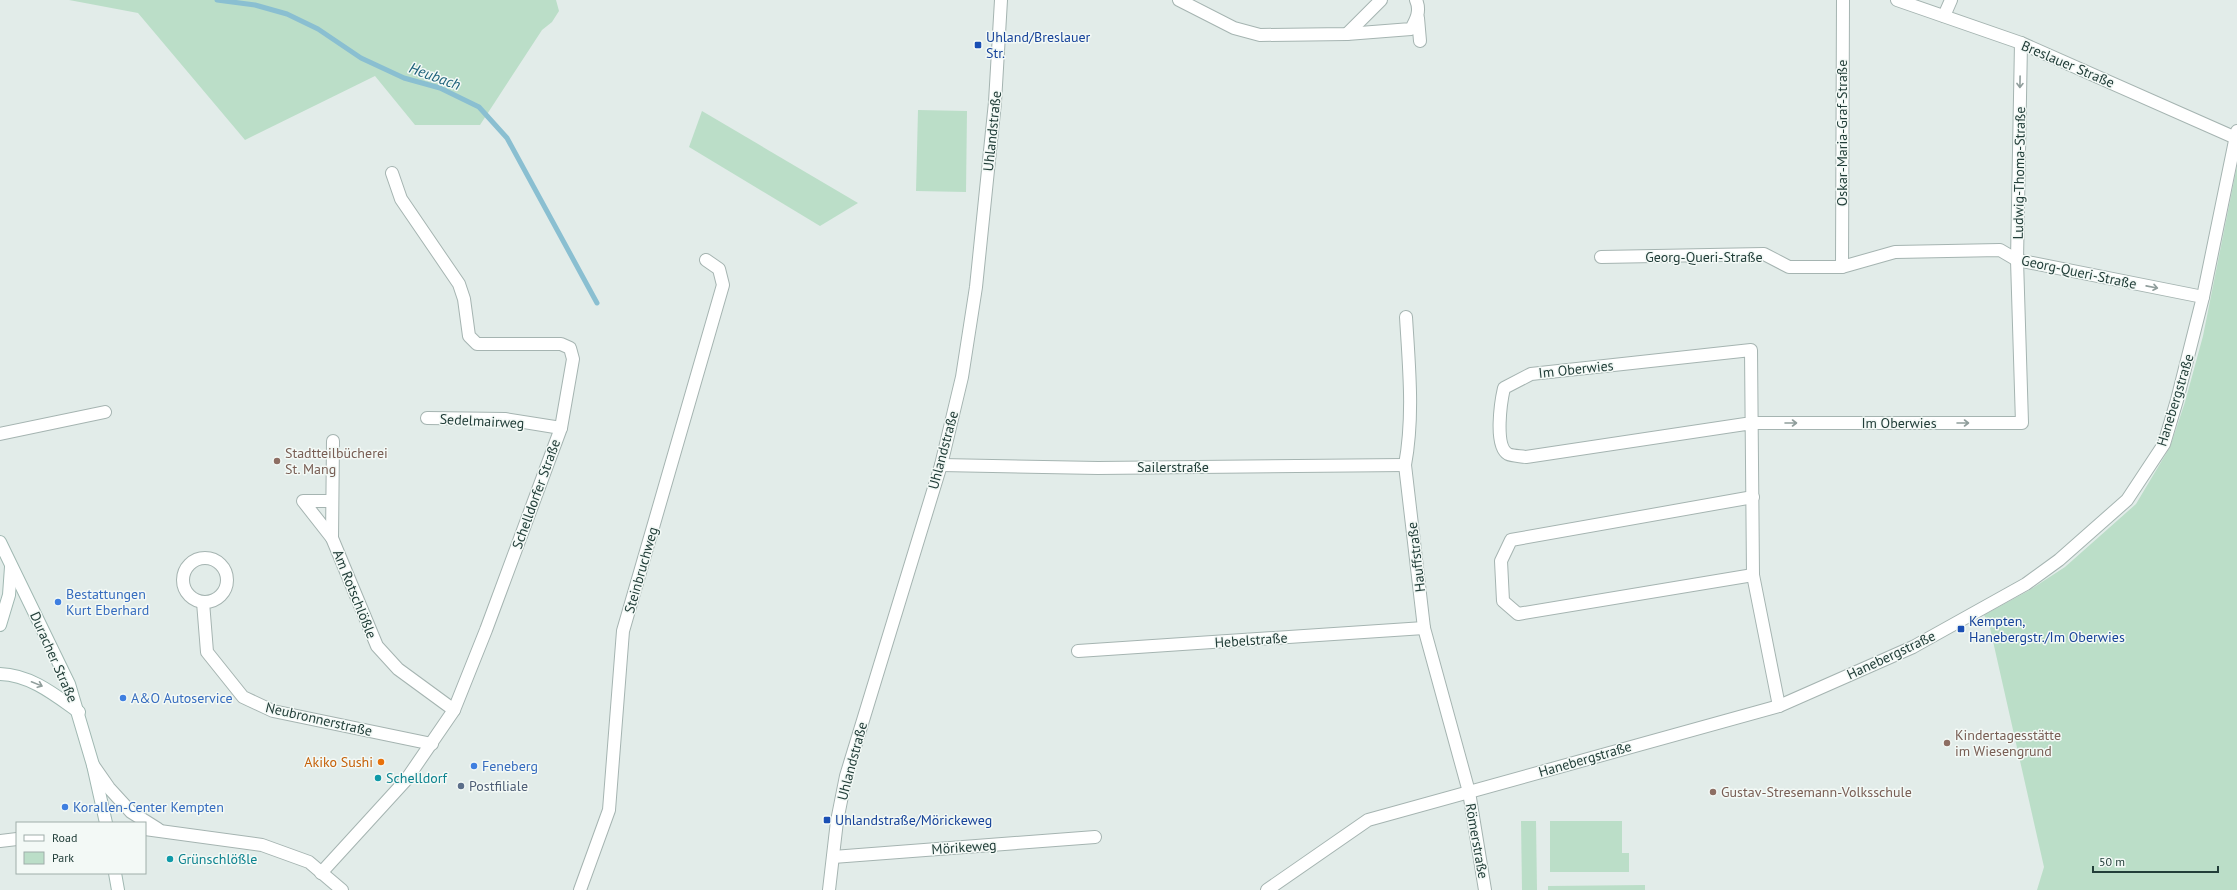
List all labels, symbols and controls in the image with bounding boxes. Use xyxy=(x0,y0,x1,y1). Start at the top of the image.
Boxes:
place label: Uhland/Breslauer Str. xyxy=(986,28,1091,62)
street label: Breslauer Straße xyxy=(2019,36,2117,92)
marker: Uhland/Breslauer Str. xyxy=(973,40,983,50)
water label: Heubach xyxy=(407,58,463,94)
street label: Oskar-Maria-Graf-Straße xyxy=(1833,60,1851,206)
one-way arrow xyxy=(2016,75,2024,88)
street label: Uhlandstraße xyxy=(979,90,1005,172)
street label: Ludwig-Thoma-Straße xyxy=(2009,106,2029,240)
street label: Georg-Queri-Straße xyxy=(1645,248,1763,266)
street label: Georg-Queri-Straße xyxy=(2020,251,2138,293)
one-way arrow xyxy=(2145,283,2158,291)
street label: Hanebergstraße xyxy=(2152,352,2198,448)
street label: Im Oberwies xyxy=(1538,356,1614,382)
street label: Uhlandstraße xyxy=(924,409,962,491)
street label: Sedelmairweg xyxy=(439,410,525,432)
street label: Im Oberwies xyxy=(1861,414,1937,432)
one-way arrow xyxy=(1784,419,1797,427)
one-way arrow xyxy=(1956,419,1969,427)
street label: Schelldorfer Straße xyxy=(508,437,564,551)
place label: Stadtteilbücherei St. Mang xyxy=(285,444,388,478)
marker: Stadtteilbücherei St. Mang xyxy=(272,456,282,466)
street label: Sailerstraße xyxy=(1137,458,1209,476)
street label: Hauffstraße xyxy=(1403,521,1429,593)
street label: Steinbruchweg xyxy=(620,525,662,615)
street label: Am Rotschlößle xyxy=(329,547,381,641)
place label: Bestattungen Kurt Eberhard xyxy=(66,585,149,619)
marker: Bestattungen Kurt Eberhard xyxy=(53,597,63,607)
street label: Duracher Straße xyxy=(26,609,82,705)
place label: Kempten, Hanebergstr./Im Oberwies xyxy=(1969,612,2125,646)
marker: Kempten, Hanebergstr./Im Oberwies xyxy=(1956,624,1966,634)
street label: Hanebergstraße xyxy=(1844,627,1938,683)
street label: Hebelstraße xyxy=(1214,628,1288,652)
one-way arrow xyxy=(31,681,43,689)
place label: A&O Autoservice xyxy=(131,689,233,707)
marker: A&O Autoservice xyxy=(118,693,128,703)
street label: Neubronnerstraße xyxy=(264,698,374,740)
street label: Uhlandstraße xyxy=(833,720,871,802)
place label: Kindertagesstätte im Wiesengrund xyxy=(1955,726,2061,760)
street label: Hanebergstraße xyxy=(1536,737,1634,781)
marker: Kindertagesstätte im Wiesengrund xyxy=(1942,738,1952,748)
place label: Akiko Sushi xyxy=(304,753,373,771)
marker: Akiko Sushi xyxy=(376,757,386,767)
place label: Feneberg xyxy=(482,757,538,775)
marker: Feneberg xyxy=(469,761,479,771)
place label: Schelldorf xyxy=(386,769,447,787)
marker: Schelldorf xyxy=(373,773,383,783)
place label: Postfiliale xyxy=(469,777,528,795)
marker: Postfiliale xyxy=(456,781,466,791)
place label: Gustav-Stresemann-Volksschule xyxy=(1721,783,1912,801)
marker: Gustav-Stresemann-Volksschule xyxy=(1708,787,1718,797)
place label: Korallen-Center Kempten xyxy=(73,798,224,816)
marker: Korallen-Center Kempten xyxy=(60,802,70,812)
street label: Römerstraße xyxy=(1462,802,1492,880)
place label: Uhlandstraße/Mörickeweg xyxy=(835,811,992,829)
marker: Uhlandstraße/Mörickeweg xyxy=(822,815,832,825)
legend xyxy=(16,822,146,874)
text: Road xyxy=(52,830,77,845)
street label: Mörikeweg xyxy=(931,836,997,858)
scale bar xyxy=(2093,848,2218,874)
text: Park xyxy=(52,850,74,865)
place label: Grünschlößle xyxy=(178,850,257,868)
marker: Grünschlößle xyxy=(165,854,175,864)
text: 50 m xyxy=(2099,854,2125,869)

